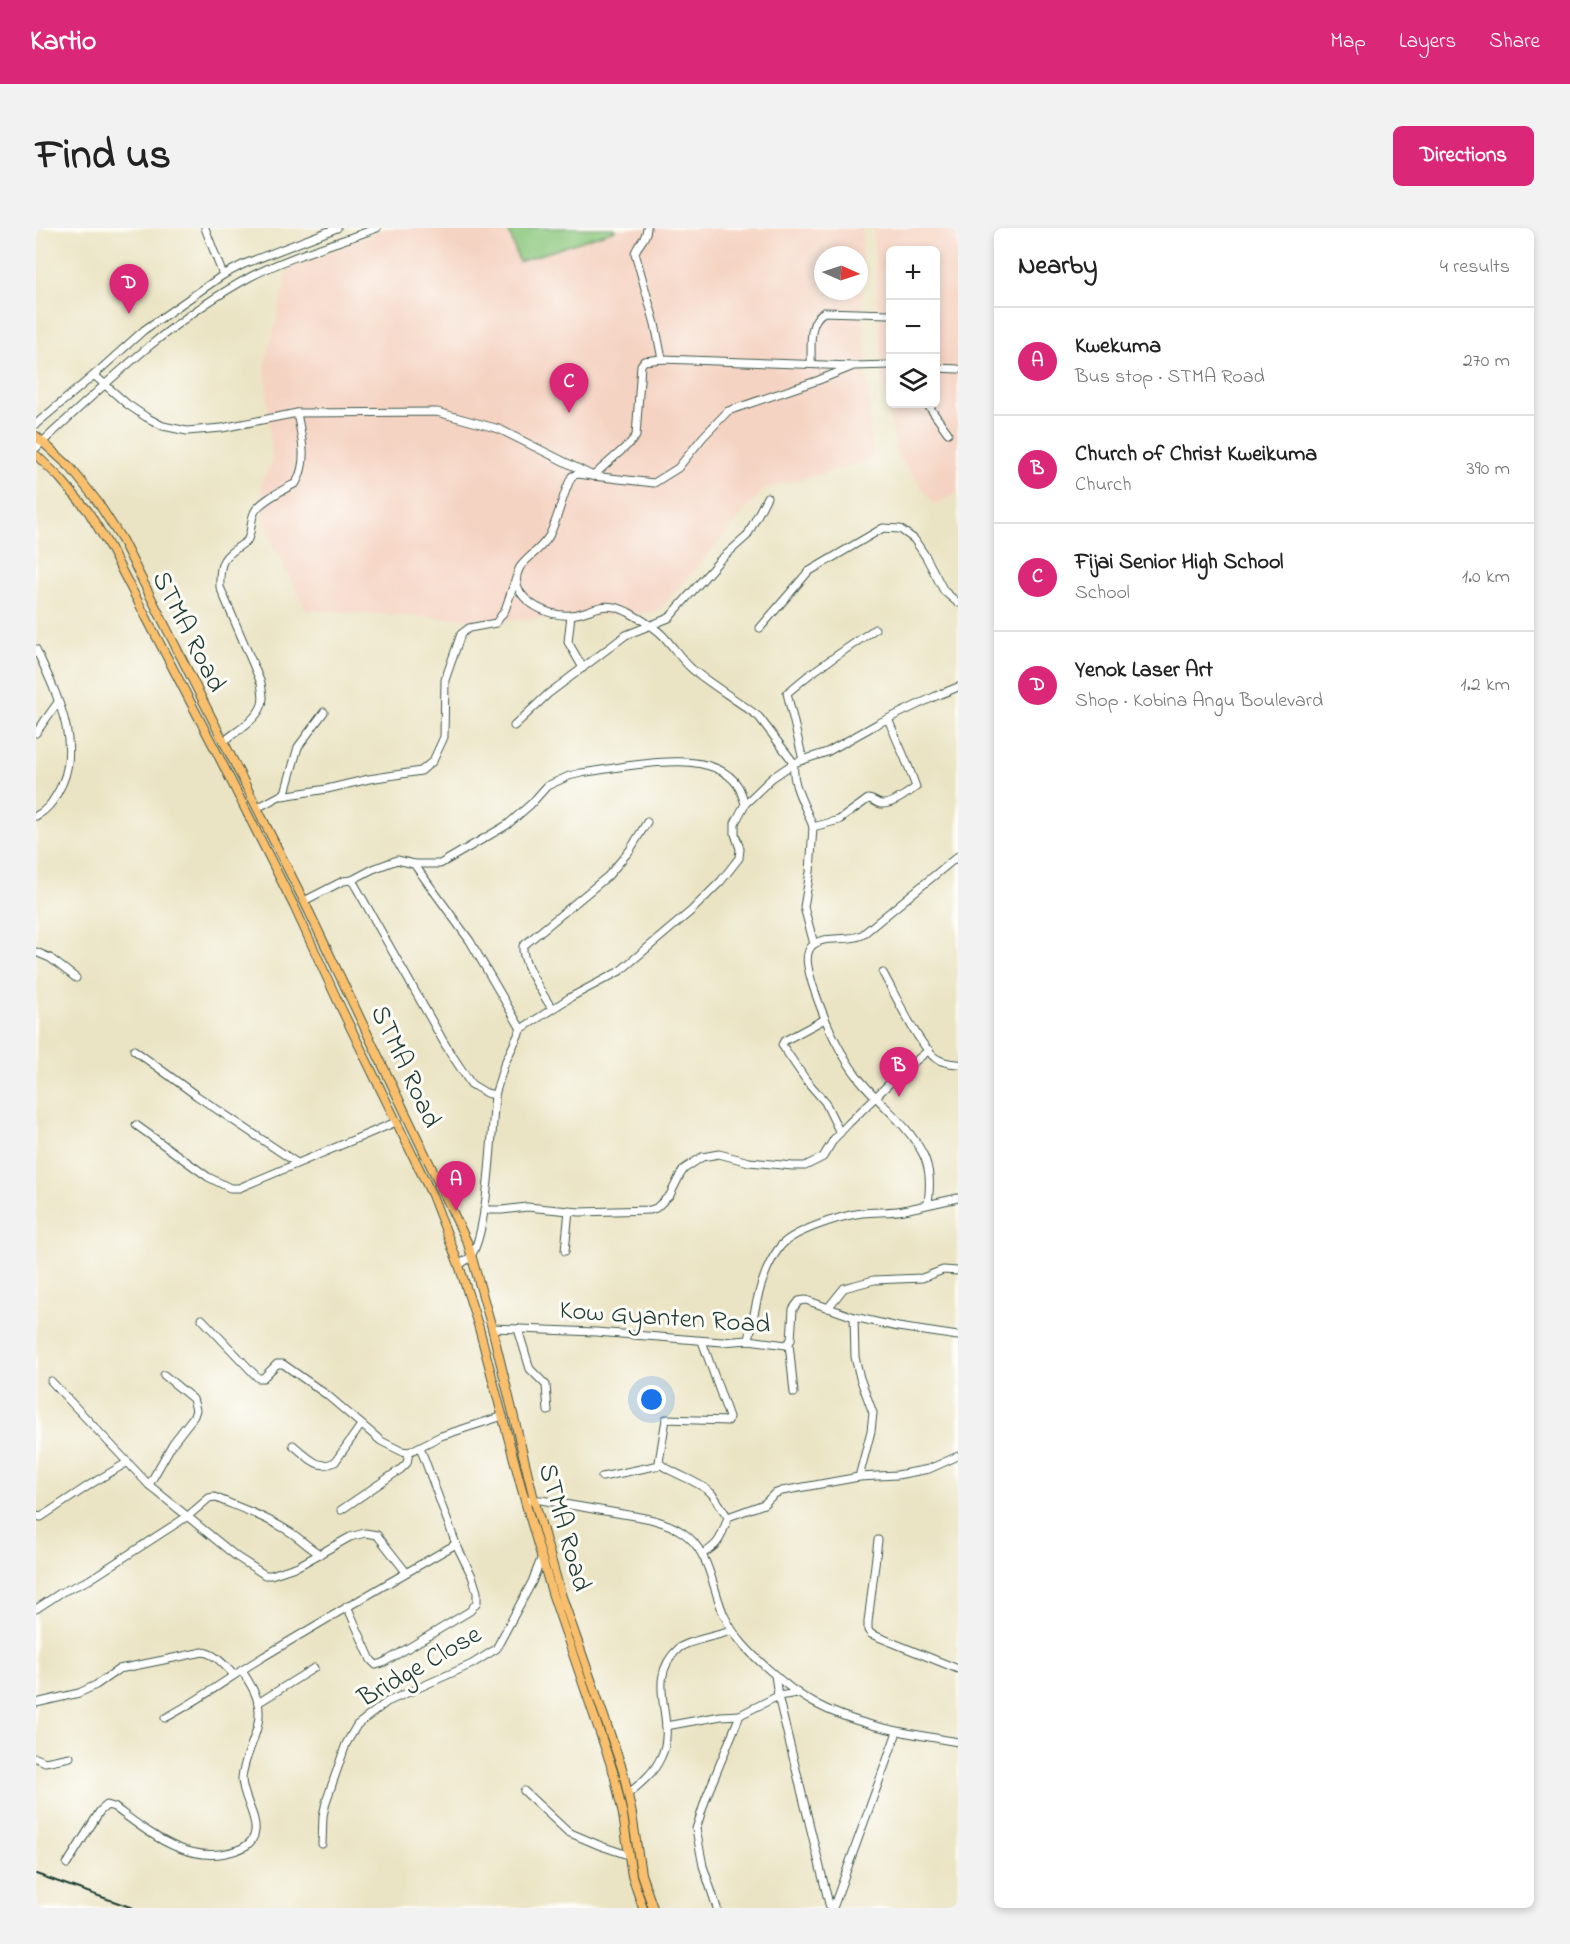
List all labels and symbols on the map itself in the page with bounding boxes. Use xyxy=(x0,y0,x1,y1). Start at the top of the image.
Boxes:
north arrow xyxy=(814,246,868,300)
pin: D xyxy=(110,264,148,314)
pin: C xyxy=(550,364,588,413)
street label: STMA Road xyxy=(141,565,235,699)
street label: STMA Road xyxy=(359,999,450,1135)
pin: B xyxy=(880,1048,918,1097)
pin: A xyxy=(436,1162,476,1211)
street label: Kow Gyanten Road xyxy=(558,1292,772,1345)
your location xyxy=(637,1385,666,1414)
street label: STMA Road xyxy=(527,1459,600,1596)
street label: Bridge Close xyxy=(350,1616,490,1719)

